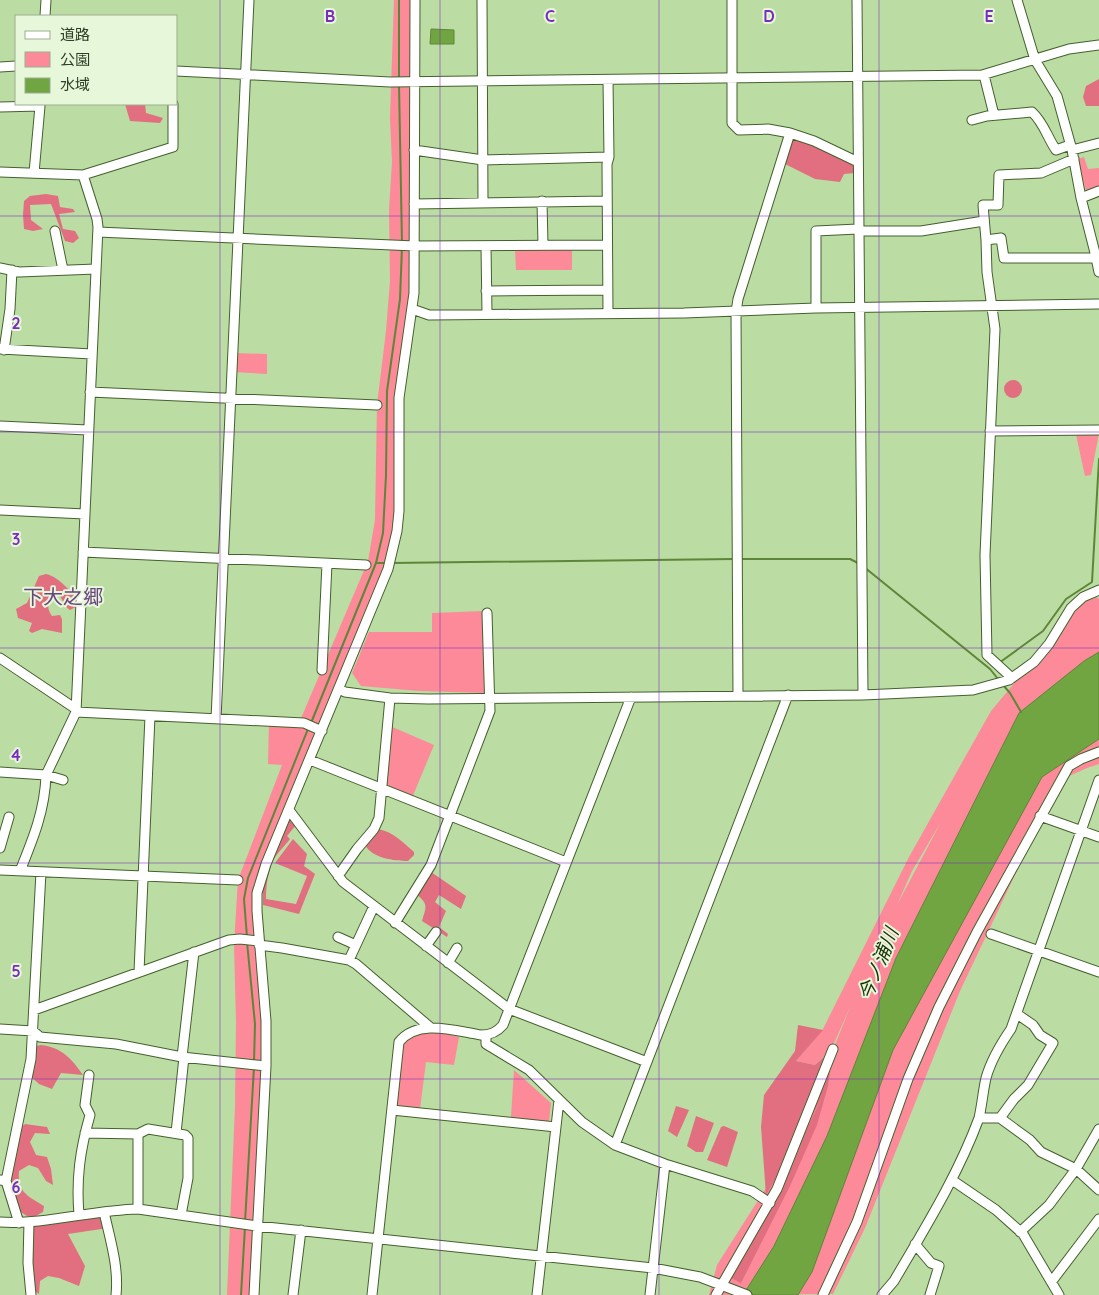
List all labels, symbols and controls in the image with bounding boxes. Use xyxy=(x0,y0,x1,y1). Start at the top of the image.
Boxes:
text: B xyxy=(325,6,335,26)
text: C xyxy=(545,6,555,26)
text: D xyxy=(763,6,775,26)
text: E xyxy=(984,6,994,26)
legend xyxy=(15,15,178,105)
text: 道路 xyxy=(60,25,90,44)
text: 公園 xyxy=(60,50,90,69)
text: 水域 xyxy=(60,75,90,94)
text: 2 xyxy=(11,313,21,333)
text: 3 xyxy=(12,529,20,549)
district label: 下大之郷 xyxy=(23,584,103,609)
text: 4 xyxy=(11,745,21,765)
water label: 今ノ浦川 xyxy=(853,922,904,1004)
text: 5 xyxy=(11,961,21,981)
text: 6 xyxy=(12,1177,21,1197)

